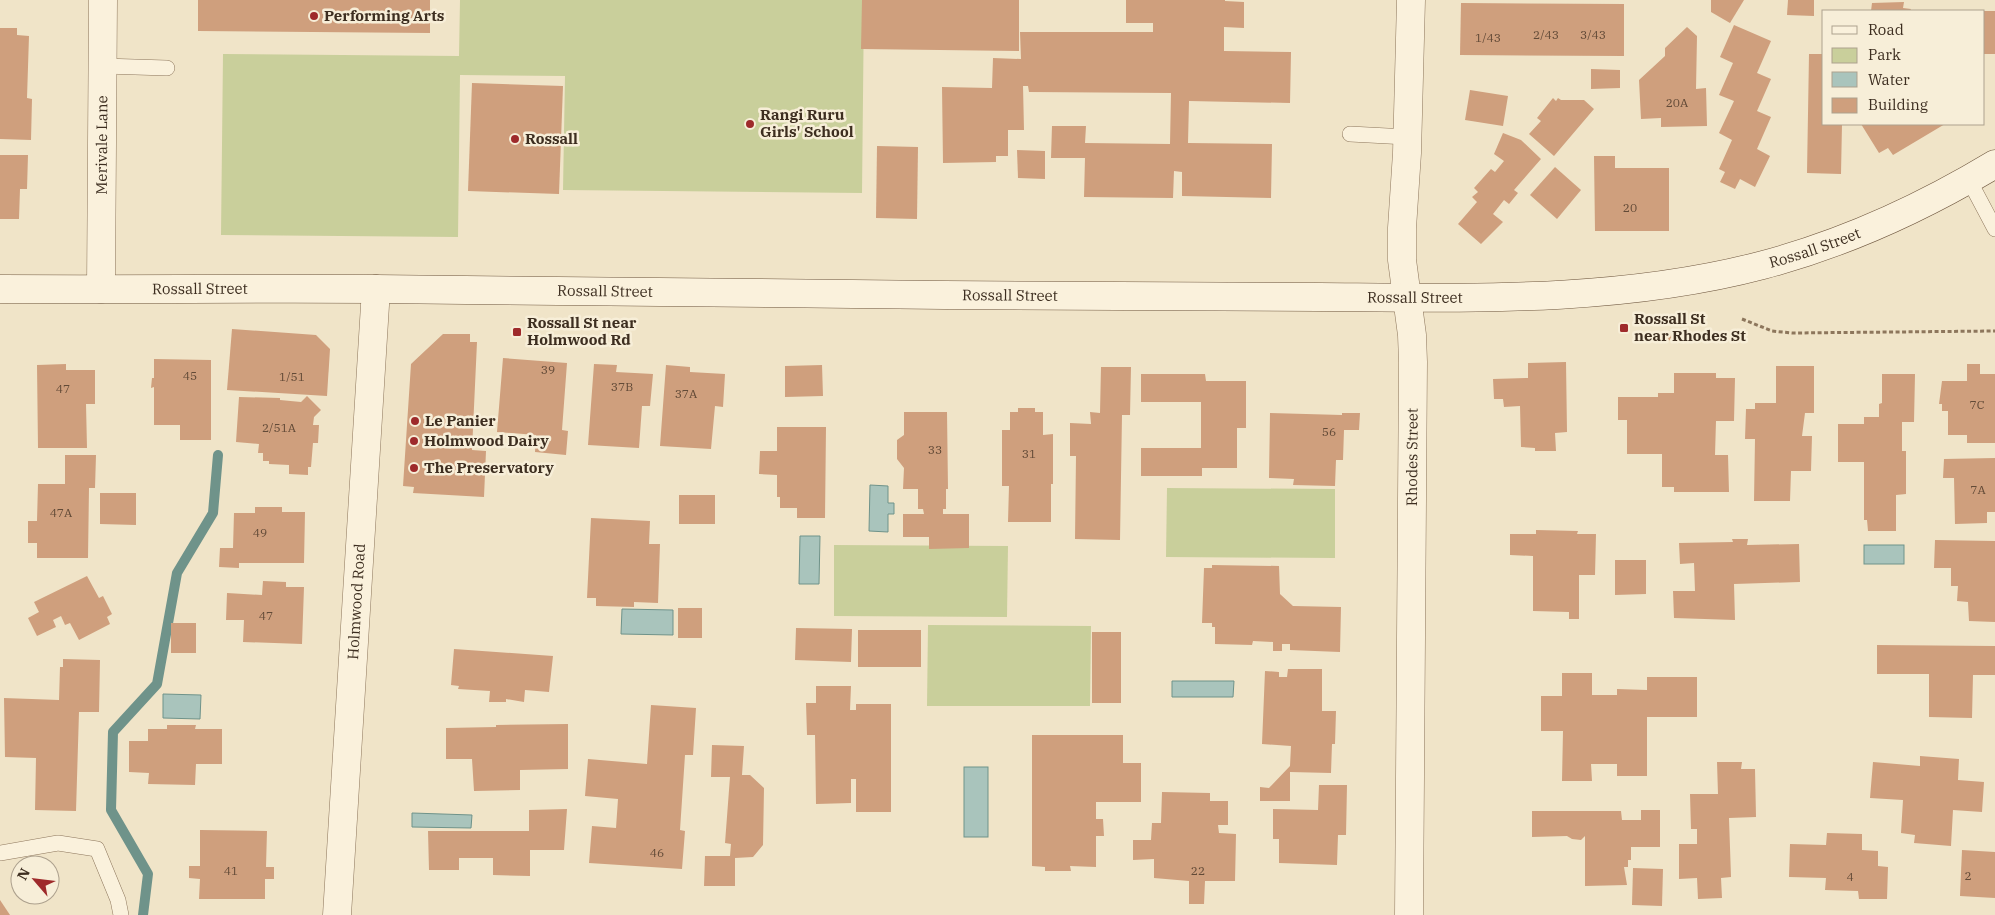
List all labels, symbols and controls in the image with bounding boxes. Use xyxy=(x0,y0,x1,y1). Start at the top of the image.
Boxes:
place label: Performing Arts xyxy=(324,6,444,25)
marker: Performing Arts xyxy=(308,10,320,22)
legend xyxy=(1822,10,1985,125)
text: Road xyxy=(1868,20,1904,39)
house number: 2/43 xyxy=(1533,27,1559,42)
house number: 3/43 xyxy=(1580,27,1606,42)
house number: 1/43 xyxy=(1475,30,1501,45)
text: Park xyxy=(1868,45,1901,64)
text: Water xyxy=(1868,70,1910,89)
street label: Merivale Lane xyxy=(92,95,111,195)
house number: 20A xyxy=(1666,95,1689,110)
text: Building xyxy=(1868,95,1928,114)
place label: Rangi Ruru Girls' School xyxy=(760,105,854,141)
marker: Rangi Ruru Girls' School xyxy=(744,118,756,130)
place label: Rossall xyxy=(525,129,578,148)
marker: Rossall xyxy=(509,133,521,145)
house number: 20 xyxy=(1623,200,1637,215)
street label: Rossall Street xyxy=(1767,223,1863,272)
street label: Rossall Street xyxy=(152,279,248,298)
street label: Rossall Street xyxy=(557,281,653,301)
street label: Rossall Street xyxy=(962,285,1058,305)
street label: Rossall Street xyxy=(1367,287,1463,307)
place label: Rossall St near Rhodes St xyxy=(1634,309,1746,345)
place label: Rossall St near Holmwood Rd xyxy=(527,313,637,349)
marker: Rossall St near Rhodes St xyxy=(1618,322,1630,334)
marker: Rossall St near Holmwood Rd xyxy=(511,326,523,338)
house number: 39 xyxy=(541,362,555,377)
house number: 45 xyxy=(183,368,197,383)
house number: 1/51 xyxy=(279,369,305,384)
house number: 37B xyxy=(611,379,633,394)
house number: 47 xyxy=(56,381,70,396)
house number: 37A xyxy=(675,386,698,401)
house number: 7C xyxy=(1970,397,1985,412)
street label: Rhodes Street xyxy=(1402,408,1422,506)
place label: Le Panier xyxy=(425,411,496,430)
marker: Le Panier xyxy=(409,415,421,427)
house number: 2/51A xyxy=(262,420,297,435)
house number: 56 xyxy=(1322,424,1336,439)
place label: Holmwood Dairy xyxy=(424,431,549,450)
marker: Holmwood Dairy xyxy=(408,435,420,447)
house number: 33 xyxy=(928,442,942,457)
house number: 31 xyxy=(1022,446,1036,461)
place label: The Preservatory xyxy=(424,458,554,477)
marker: The Preservatory xyxy=(408,462,420,474)
house number: 7A xyxy=(1970,482,1986,497)
house number: 47A xyxy=(50,505,73,520)
house number: 49 xyxy=(253,525,267,540)
street label: Holmwood Road xyxy=(343,543,369,660)
house number: 47 xyxy=(259,608,273,623)
house number: 46 xyxy=(650,845,664,860)
north arrow xyxy=(10,855,60,905)
house number: 41 xyxy=(224,863,238,878)
house number: 22 xyxy=(1191,863,1205,878)
text: N xyxy=(13,865,34,883)
house number: 2 xyxy=(1964,868,1972,883)
house number: 4 xyxy=(1846,869,1854,884)

